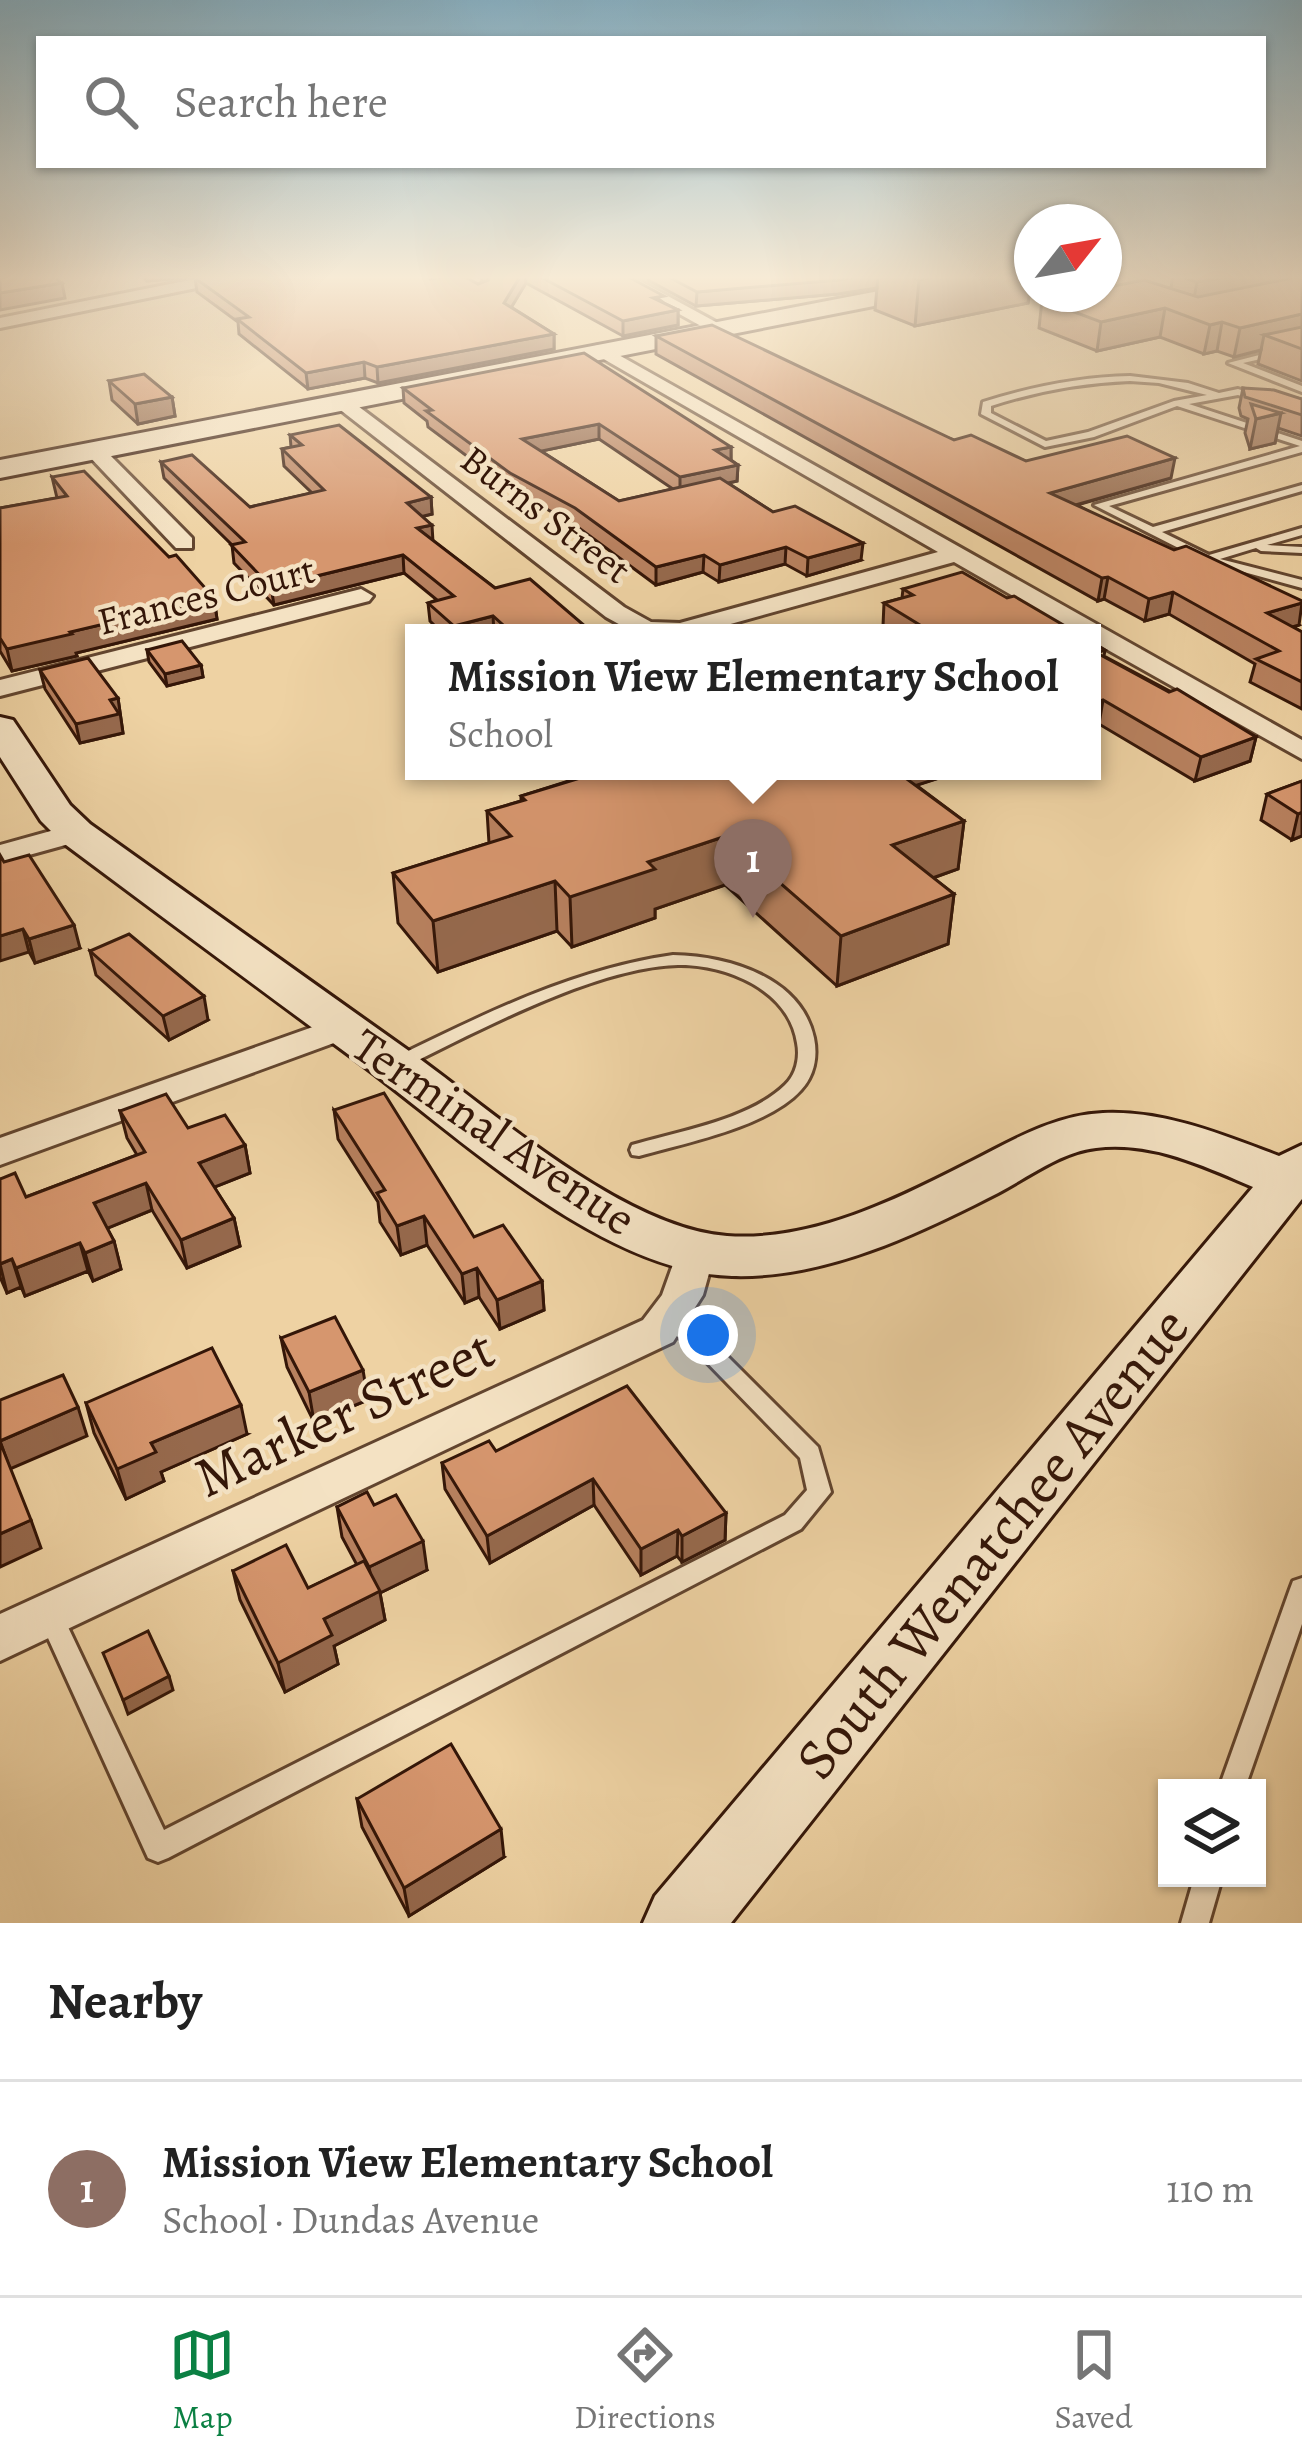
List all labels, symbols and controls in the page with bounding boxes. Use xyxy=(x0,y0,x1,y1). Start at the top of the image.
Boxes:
search box xyxy=(36,36,1266,168)
icon: search xyxy=(78,69,144,135)
text: Search here xyxy=(174,71,388,133)
north arrow xyxy=(1014,204,1122,312)
street label: Burns Street xyxy=(450,433,642,595)
street label: Frances Court xyxy=(92,542,320,648)
popup xyxy=(405,624,1101,780)
text: Mission View Elementary School xyxy=(447,645,1059,707)
text: School xyxy=(447,707,553,760)
pin: 1 xyxy=(714,819,792,918)
street label: Terminal Avenue xyxy=(339,1013,649,1251)
street label: South Wenatchee Avenue xyxy=(777,1291,1207,1795)
your location xyxy=(678,1305,738,1365)
street label: Marker Street xyxy=(182,1310,506,1516)
map controls xyxy=(1158,1779,1266,1887)
button: layers xyxy=(1158,1779,1266,1887)
text: Nearby xyxy=(48,1966,202,2036)
text: Mission View Elementary School xyxy=(162,2131,773,2193)
text: 1 xyxy=(80,2162,94,2215)
text: 110 m xyxy=(1166,2162,1254,2215)
text: School · Dundas Avenue xyxy=(162,2193,539,2246)
tab: Map xyxy=(169,2322,235,2439)
tab: Directions xyxy=(574,2322,716,2439)
tab: Saved xyxy=(1054,2322,1133,2439)

